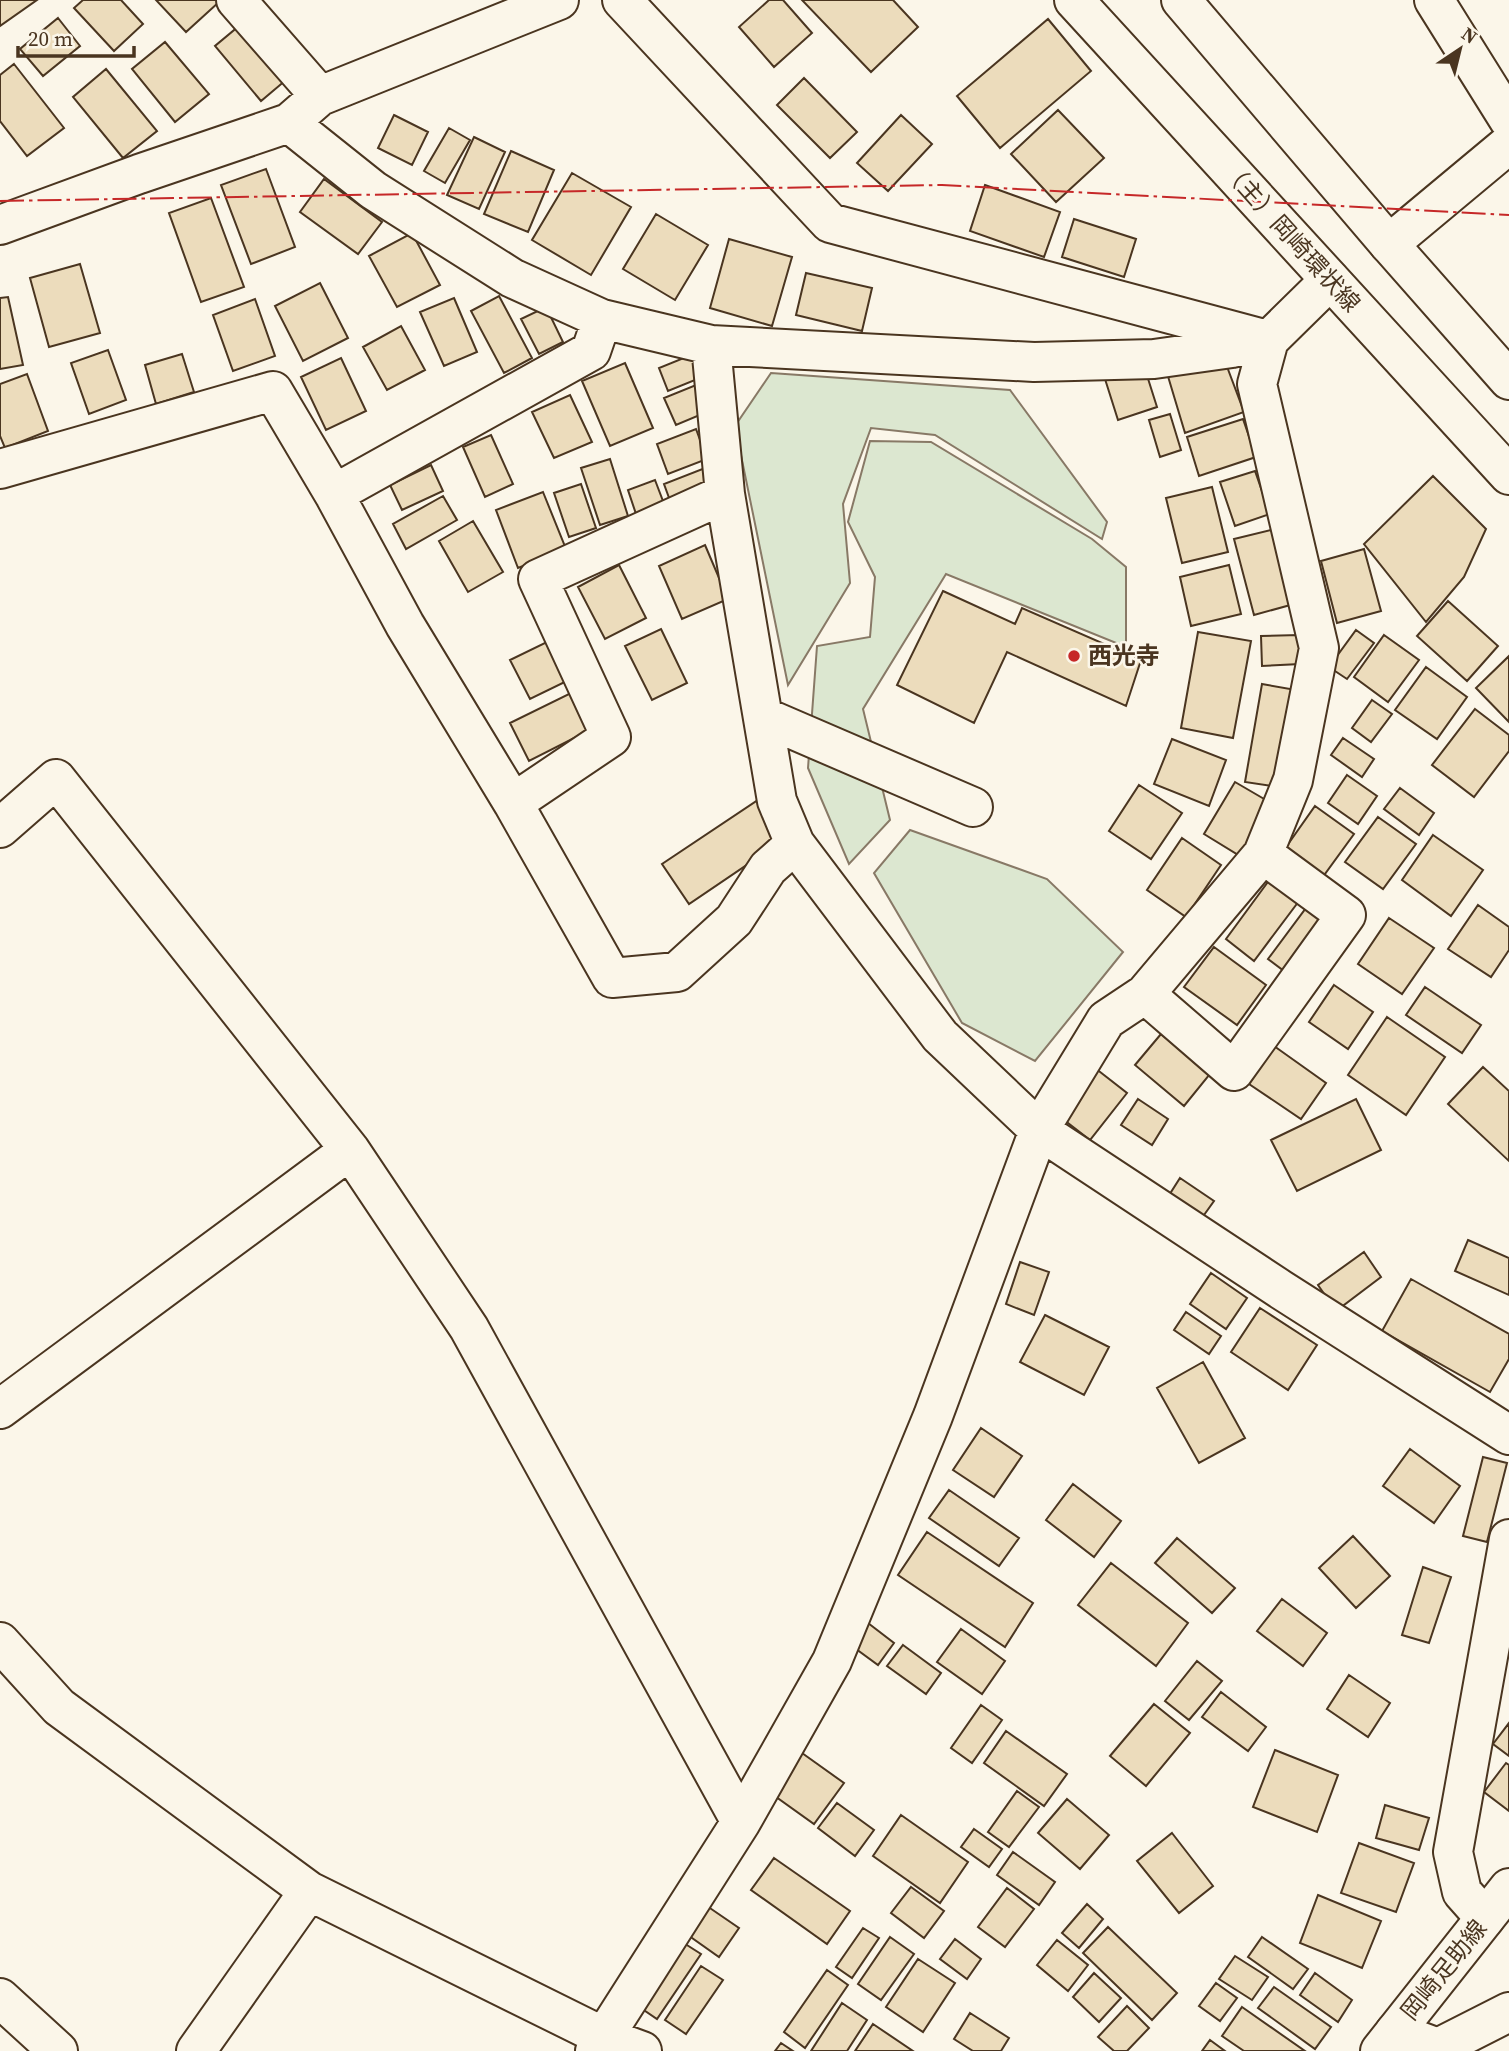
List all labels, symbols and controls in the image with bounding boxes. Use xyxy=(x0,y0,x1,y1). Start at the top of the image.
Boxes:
scale bar xyxy=(18,14,133,58)
north arrow xyxy=(1425,14,1495,84)
text: N xyxy=(1457,20,1483,50)
text: 20 m xyxy=(28,24,73,53)
street label: （主）岡崎環状線 xyxy=(1215,154,1368,319)
place label: 西光寺 xyxy=(1088,639,1160,672)
marker: 西光寺 xyxy=(1066,648,1082,664)
street label: 岡崎足助線 xyxy=(1393,1913,1494,2027)

